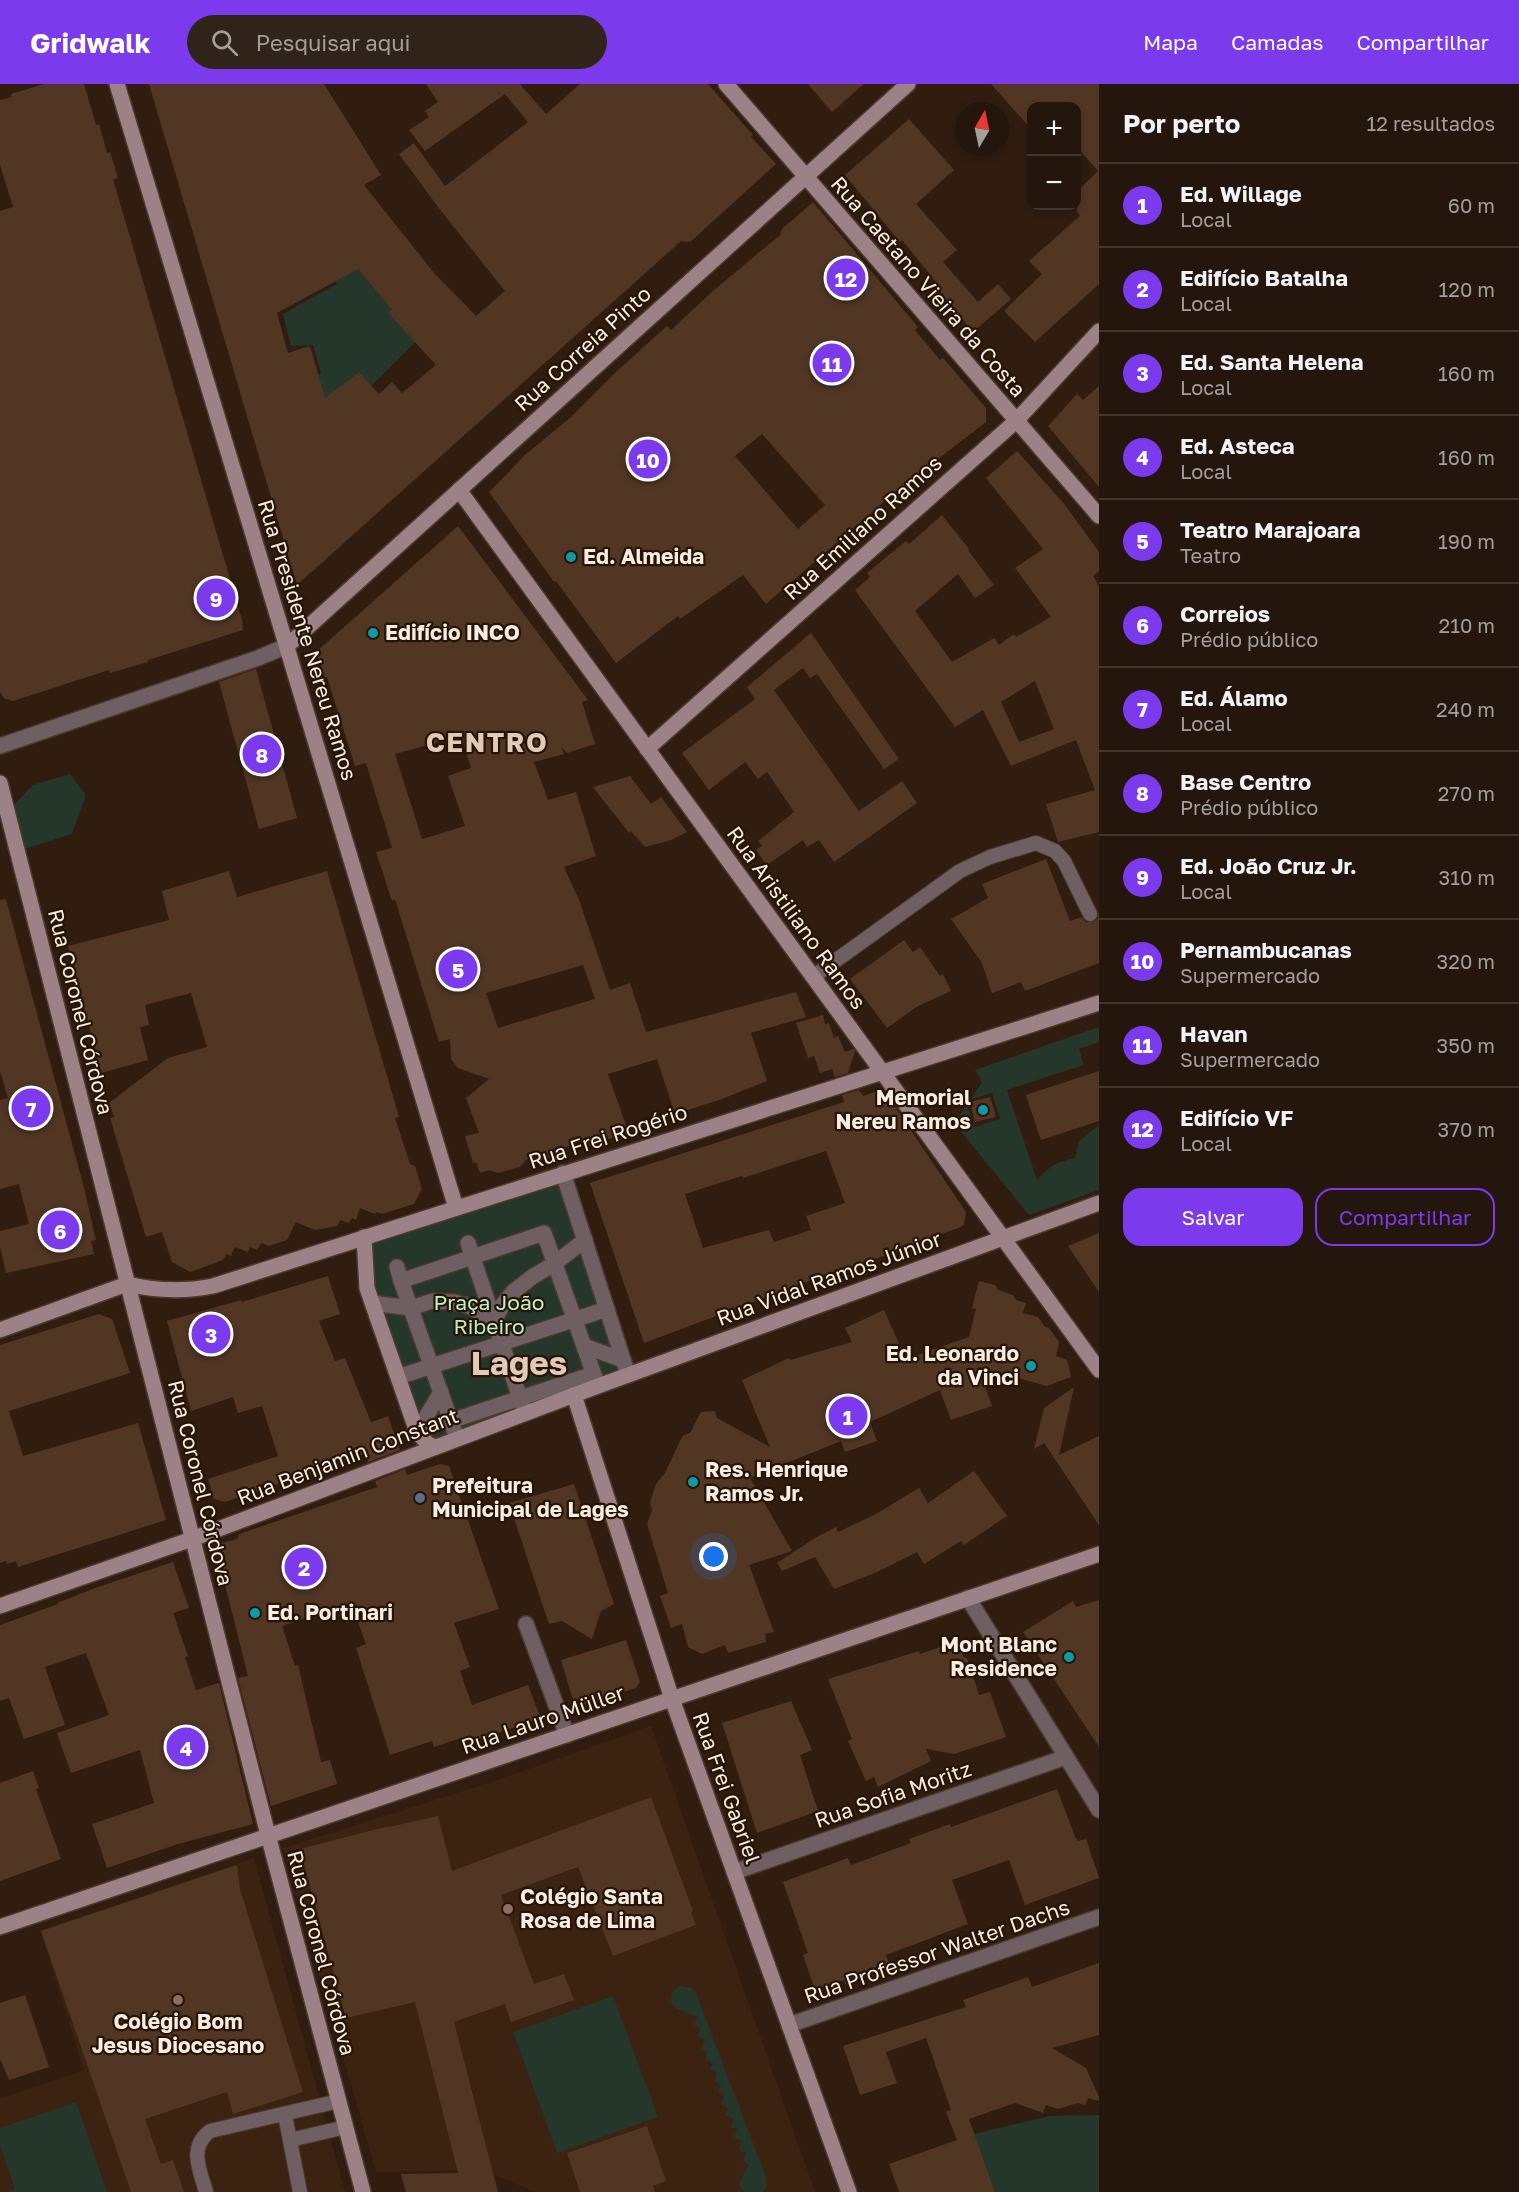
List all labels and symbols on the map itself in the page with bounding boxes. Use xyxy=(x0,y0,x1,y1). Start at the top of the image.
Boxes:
north arrow xyxy=(955,102,1009,156)
street label: Rua Caetano Vieira da Costa xyxy=(826,171,1032,402)
pin: 12 xyxy=(826,256,866,300)
street label: Rua Correia Pinto xyxy=(509,280,656,416)
pin: 11 xyxy=(812,340,852,386)
pin: 10 xyxy=(628,436,668,482)
street label: Rua Emiliano Ramos xyxy=(778,449,947,605)
street label: Rua Presidente Nereu Ramos xyxy=(253,496,363,783)
place label: Ed. Almeida xyxy=(583,543,704,569)
marker: Ed. Almeida xyxy=(564,550,578,564)
pin: 9 xyxy=(196,576,236,620)
place label: Edifício INCO xyxy=(385,619,520,645)
marker: Edifício INCO xyxy=(366,626,380,640)
district label: CENTRO xyxy=(426,726,548,758)
pin: 8 xyxy=(242,732,282,776)
street label: Rua Aristiliano Ramos xyxy=(722,821,872,1014)
street label: Rua Coronel Córdova xyxy=(43,906,119,1117)
pin: 5 xyxy=(438,946,478,992)
place label: Memorial Nereu Ramos xyxy=(835,1084,971,1134)
pin: 7 xyxy=(12,1086,51,1130)
street label: Rua Frei Rogério xyxy=(525,1098,690,1174)
marker: Memorial Nereu Ramos xyxy=(976,1103,990,1117)
pin: 6 xyxy=(40,1208,80,1252)
street label: Rua Vidal Ramos Júnior xyxy=(713,1225,945,1331)
park label: Praça João Ribeiro xyxy=(434,1289,544,1339)
pin: 3 xyxy=(192,1312,230,1356)
place label: Ed. Leonardo da Vinci xyxy=(886,1340,1019,1390)
district label: Lages xyxy=(471,1343,567,1382)
marker: Ed. Leonardo da Vinci xyxy=(1024,1359,1038,1373)
street label: Rua Coronel Córdova xyxy=(163,1377,239,1588)
pin: 1 xyxy=(828,1394,868,1438)
street label: Rua Benjamin Constant xyxy=(233,1402,462,1510)
place label: Res. Henrique Ramos Jr. xyxy=(705,1456,848,1506)
place label: Prefeitura Municipal de Lages xyxy=(432,1472,629,1522)
marker: Res. Henrique Ramos Jr. xyxy=(686,1475,700,1489)
marker: Prefeitura Municipal de Lages xyxy=(413,1491,427,1505)
your location xyxy=(699,1542,728,1571)
pin: 2 xyxy=(284,1544,324,1590)
place label: Ed. Portinari xyxy=(267,1599,393,1625)
marker: Ed. Portinari xyxy=(248,1606,262,1620)
place label: Mont Blanc Residence xyxy=(941,1631,1057,1681)
marker: Mont Blanc Residence xyxy=(1062,1650,1076,1664)
street label: Rua Lauro Müller xyxy=(458,1679,628,1759)
street label: Rua Frei Gabriel xyxy=(687,1708,766,1867)
pin: 4 xyxy=(166,1724,206,1770)
street label: Rua Sofia Moritz xyxy=(811,1755,974,1833)
street label: Rua Coronel Córdova xyxy=(282,1847,362,2058)
place label: Colégio Santa Rosa de Lima xyxy=(520,1883,663,1933)
street label: Rua Professor Walter Dachs xyxy=(800,1893,1073,2009)
marker: Colégio Santa Rosa de Lima xyxy=(501,1902,515,1916)
marker: Colégio Bom Jesus Diocesano xyxy=(171,1993,185,2007)
place label: Colégio Bom Jesus Diocesano xyxy=(92,2008,264,2058)

